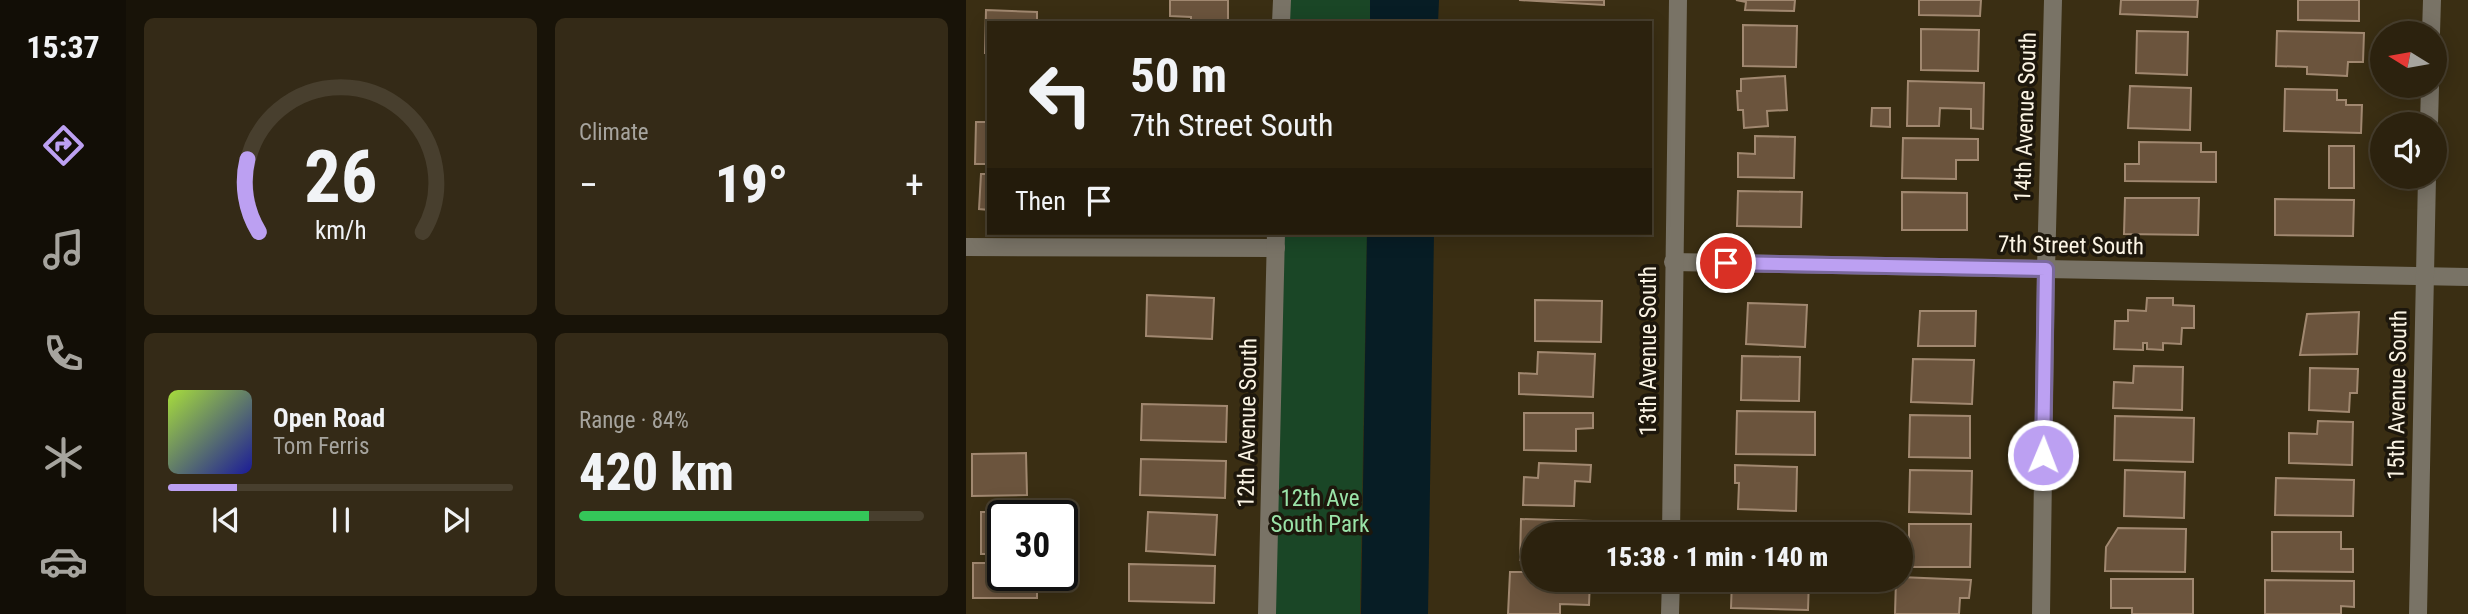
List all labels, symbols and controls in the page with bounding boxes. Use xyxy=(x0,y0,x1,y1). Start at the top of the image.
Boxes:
north arrow xyxy=(2370,21,2446,98)
map controls xyxy=(2370,21,2447,189)
text: 15:37 xyxy=(26,28,100,66)
street label: 14th Avenue South xyxy=(2009,32,2042,202)
text: 50 m xyxy=(1130,47,1227,104)
icon: left xyxy=(1015,49,1106,140)
text: 7th Street South xyxy=(1130,106,1333,144)
button: sound xyxy=(2370,112,2447,189)
text: Climate xyxy=(579,119,649,146)
icon: directions xyxy=(39,121,88,170)
text: 26 xyxy=(304,135,377,221)
text: 19° xyxy=(715,154,788,215)
text: − xyxy=(579,163,598,207)
text: + xyxy=(905,163,924,207)
icon: arrive xyxy=(1080,182,1118,220)
text: Then xyxy=(1015,186,1066,216)
text: km/h xyxy=(315,216,366,245)
icon: music xyxy=(39,225,88,274)
street label: 7th Street South xyxy=(1998,231,2144,260)
pin xyxy=(1696,233,1756,293)
icon: arrive xyxy=(1707,244,1745,282)
street label: 13th Avenue South xyxy=(1635,266,1662,436)
street label: 15th Avenue South xyxy=(2383,310,2412,480)
icon: phone xyxy=(39,329,88,378)
street label: 12th Avenue South xyxy=(1233,338,1262,508)
text: Open Road xyxy=(273,403,385,433)
text: Range · 84% xyxy=(579,407,689,434)
position arrow xyxy=(2006,418,2080,492)
icon: climate xyxy=(39,433,88,482)
text: Tom Ferris xyxy=(273,433,369,460)
text: 420 km xyxy=(579,442,734,503)
park label: 12th Ave South Park xyxy=(1271,485,1370,538)
speed limit sign: 30 xyxy=(987,500,1078,591)
icon: previous xyxy=(207,501,245,539)
icon: pause xyxy=(322,501,360,539)
icon: next xyxy=(437,501,475,539)
icon: car xyxy=(39,537,88,586)
text: 15:38 · 1 min · 140 m xyxy=(1606,542,1828,572)

